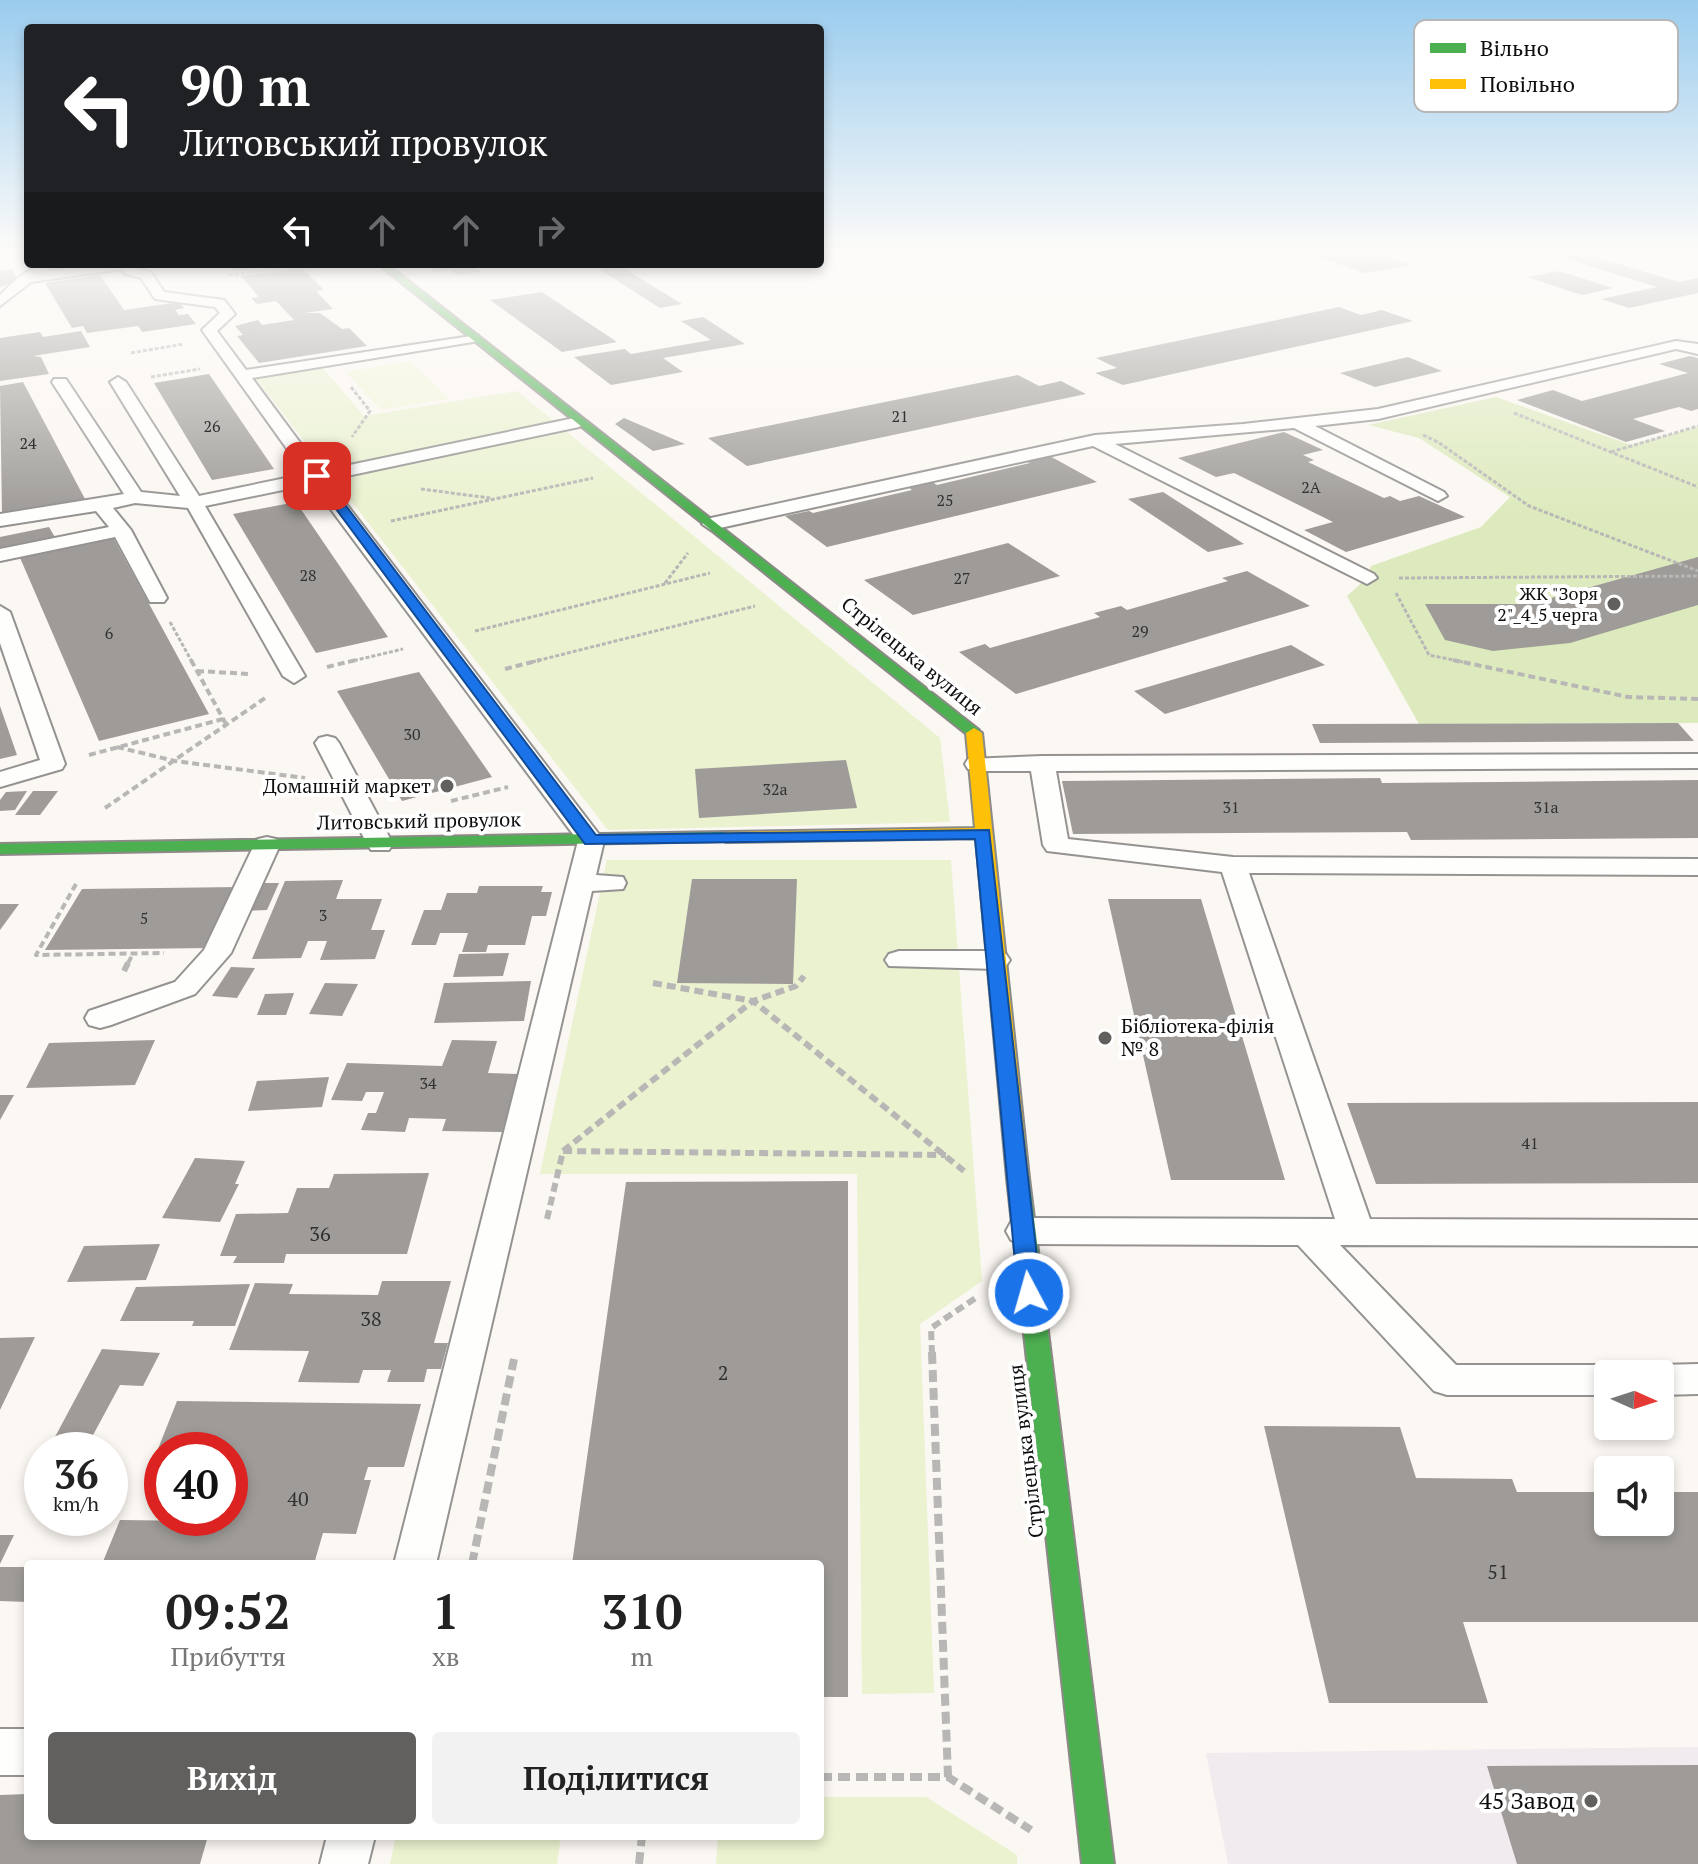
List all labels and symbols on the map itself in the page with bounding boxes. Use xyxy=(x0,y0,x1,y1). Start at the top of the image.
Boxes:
legend xyxy=(1414,20,1678,112)
text: Вільно xyxy=(1480,33,1549,62)
text: Повільно xyxy=(1480,69,1575,98)
house number: 21 xyxy=(891,405,909,427)
house number: 26 xyxy=(203,415,221,437)
house number: 24 xyxy=(19,432,37,454)
pin xyxy=(283,442,351,510)
house number: 2А xyxy=(1301,476,1321,498)
house number: 25 xyxy=(936,489,954,511)
house number: 28 xyxy=(299,564,317,586)
house number: 27 xyxy=(953,567,971,589)
place label: ЖК "Зоря 2"_4_5 черга xyxy=(1497,581,1598,626)
street label: Стрілецька вулиця xyxy=(836,590,989,721)
marker: ЖК "Зоря 2"_4_5 черга xyxy=(1605,595,1623,613)
house number: 29 xyxy=(1131,620,1149,642)
house number: 6 xyxy=(105,622,114,644)
house number: 30 xyxy=(403,723,421,745)
place label: Домашній маркет xyxy=(263,772,431,799)
marker: Домашній маркет xyxy=(438,777,456,795)
house number: 32а xyxy=(762,778,788,800)
house number: 31 xyxy=(1222,796,1240,818)
house number: 31а xyxy=(1533,796,1559,818)
street label: Литовський провулок xyxy=(316,805,521,836)
house number: 3 xyxy=(319,904,327,926)
house number: 5 xyxy=(140,907,148,929)
place label: Бібліотека-філія № 8 xyxy=(1121,1012,1274,1062)
marker: Бібліотека-філія № 8 xyxy=(1096,1029,1114,1047)
house number: 34 xyxy=(419,1072,437,1094)
house number: 41 xyxy=(1521,1132,1539,1154)
house number: 36 xyxy=(309,1220,331,1247)
position arrow xyxy=(987,1251,1071,1335)
house number: 38 xyxy=(360,1305,382,1332)
house number: 2 xyxy=(718,1359,728,1386)
north arrow xyxy=(1594,1360,1674,1440)
street label: Стрілецька вулиця xyxy=(1001,1363,1050,1539)
speed limit sign: 40 xyxy=(144,1432,248,1536)
house number: 40 xyxy=(287,1485,309,1512)
house number: 51 xyxy=(1487,1558,1509,1585)
place label: 45 Завод xyxy=(1479,1784,1575,1816)
marker: 45 Завод xyxy=(1582,1792,1600,1810)

